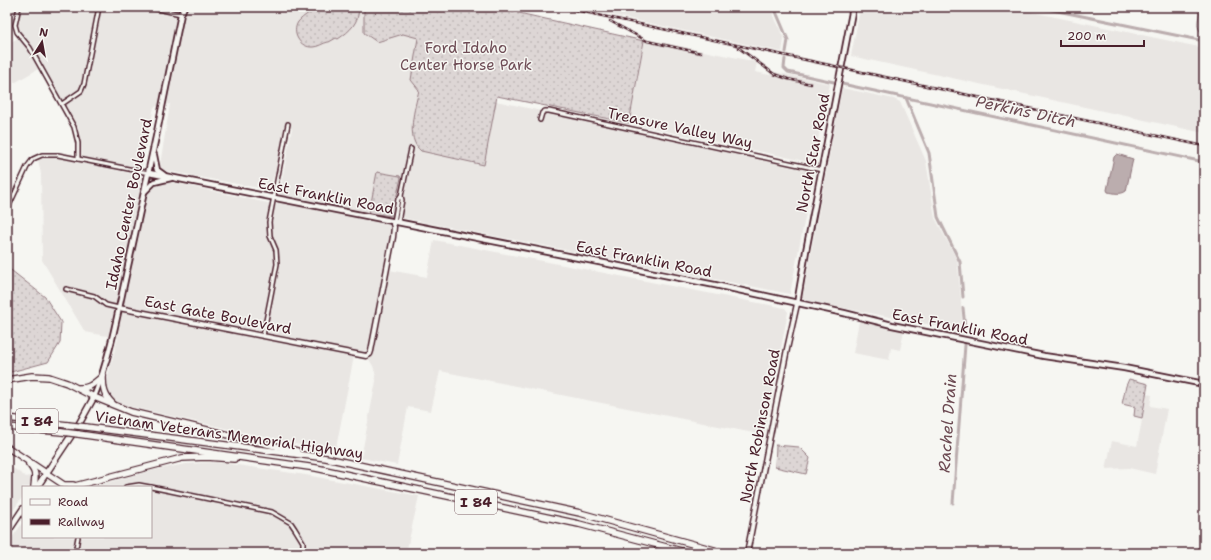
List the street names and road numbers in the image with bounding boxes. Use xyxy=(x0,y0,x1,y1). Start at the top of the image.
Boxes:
street label: North Star Road xyxy=(792,91,834,214)
street label: Treasure Valley Way xyxy=(606,103,754,153)
street label: Idaho Center Boulevard xyxy=(101,116,157,291)
street label: East Franklin Road xyxy=(256,173,396,219)
street label: East Franklin Road xyxy=(574,236,714,282)
street label: East Gate Boulevard xyxy=(143,291,294,339)
street label: East Franklin Road xyxy=(890,304,1030,350)
street label: North Robinson Road xyxy=(735,347,785,505)
street label: Vietnam Veterans Memorial Highway xyxy=(93,406,365,464)
road number: I 84 xyxy=(16,409,58,433)
road number: I 84 xyxy=(455,490,497,514)

